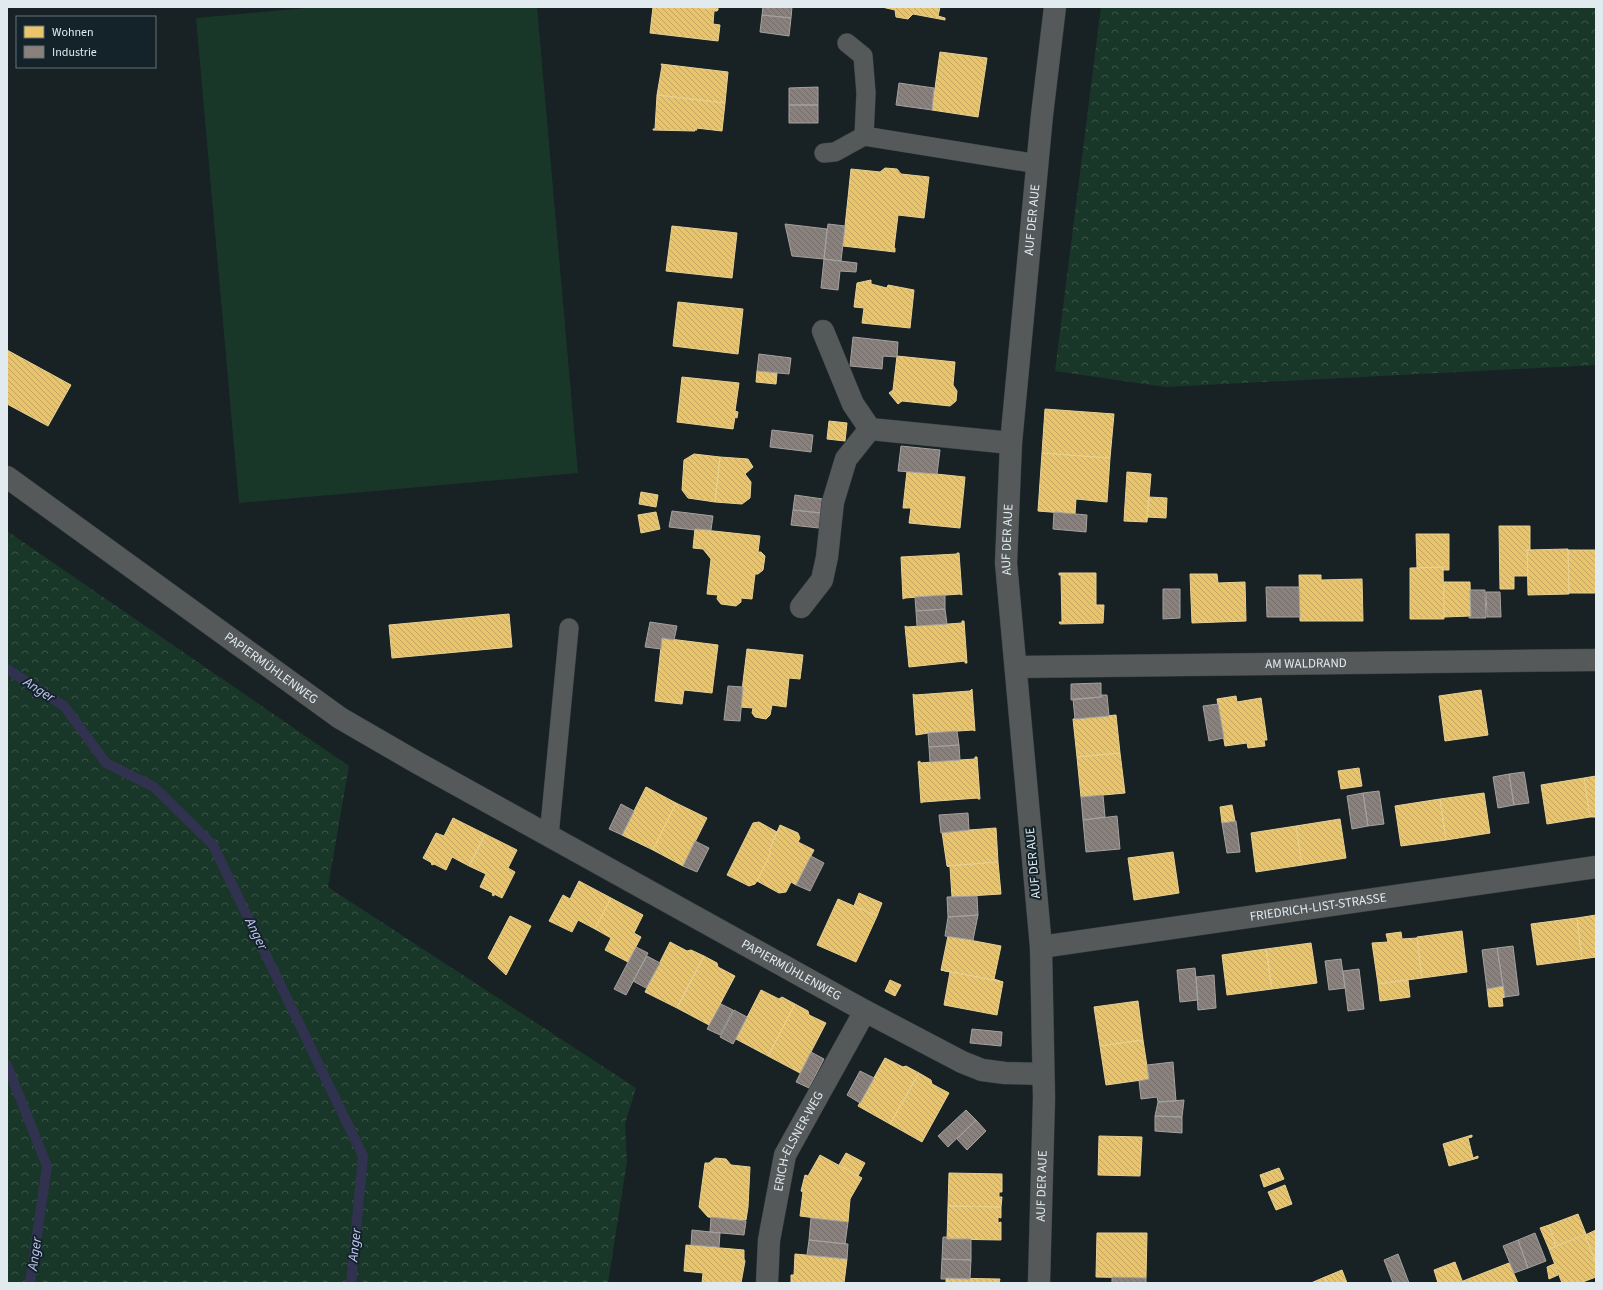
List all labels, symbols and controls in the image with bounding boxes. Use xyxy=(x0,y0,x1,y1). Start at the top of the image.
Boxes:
legend xyxy=(16,16,156,68)
text: Wohnen xyxy=(52,24,94,41)
text: Industrie xyxy=(52,44,97,61)
street label: AUF DER AUE xyxy=(1020,183,1044,256)
street label: AUF DER AUE xyxy=(997,504,1017,576)
street label: PAPIERMÜHLENWEG xyxy=(220,628,322,708)
street label: AM WALDRAND xyxy=(1265,654,1347,673)
water label: Anger xyxy=(19,672,59,708)
street label: AUF DER AUE xyxy=(1021,827,1045,899)
street label: FRIEDRICH-LIST-STRASSE xyxy=(1249,888,1388,926)
water label: Anger xyxy=(239,914,273,954)
street label: PAPIERMÜHLENWEG xyxy=(738,935,845,1005)
street label: ERICH-ELSNER-WEG xyxy=(769,1088,828,1193)
street label: AUF DER AUE xyxy=(1032,1150,1052,1222)
water label: Anger xyxy=(343,1226,367,1264)
water label: Anger xyxy=(23,1235,47,1273)

